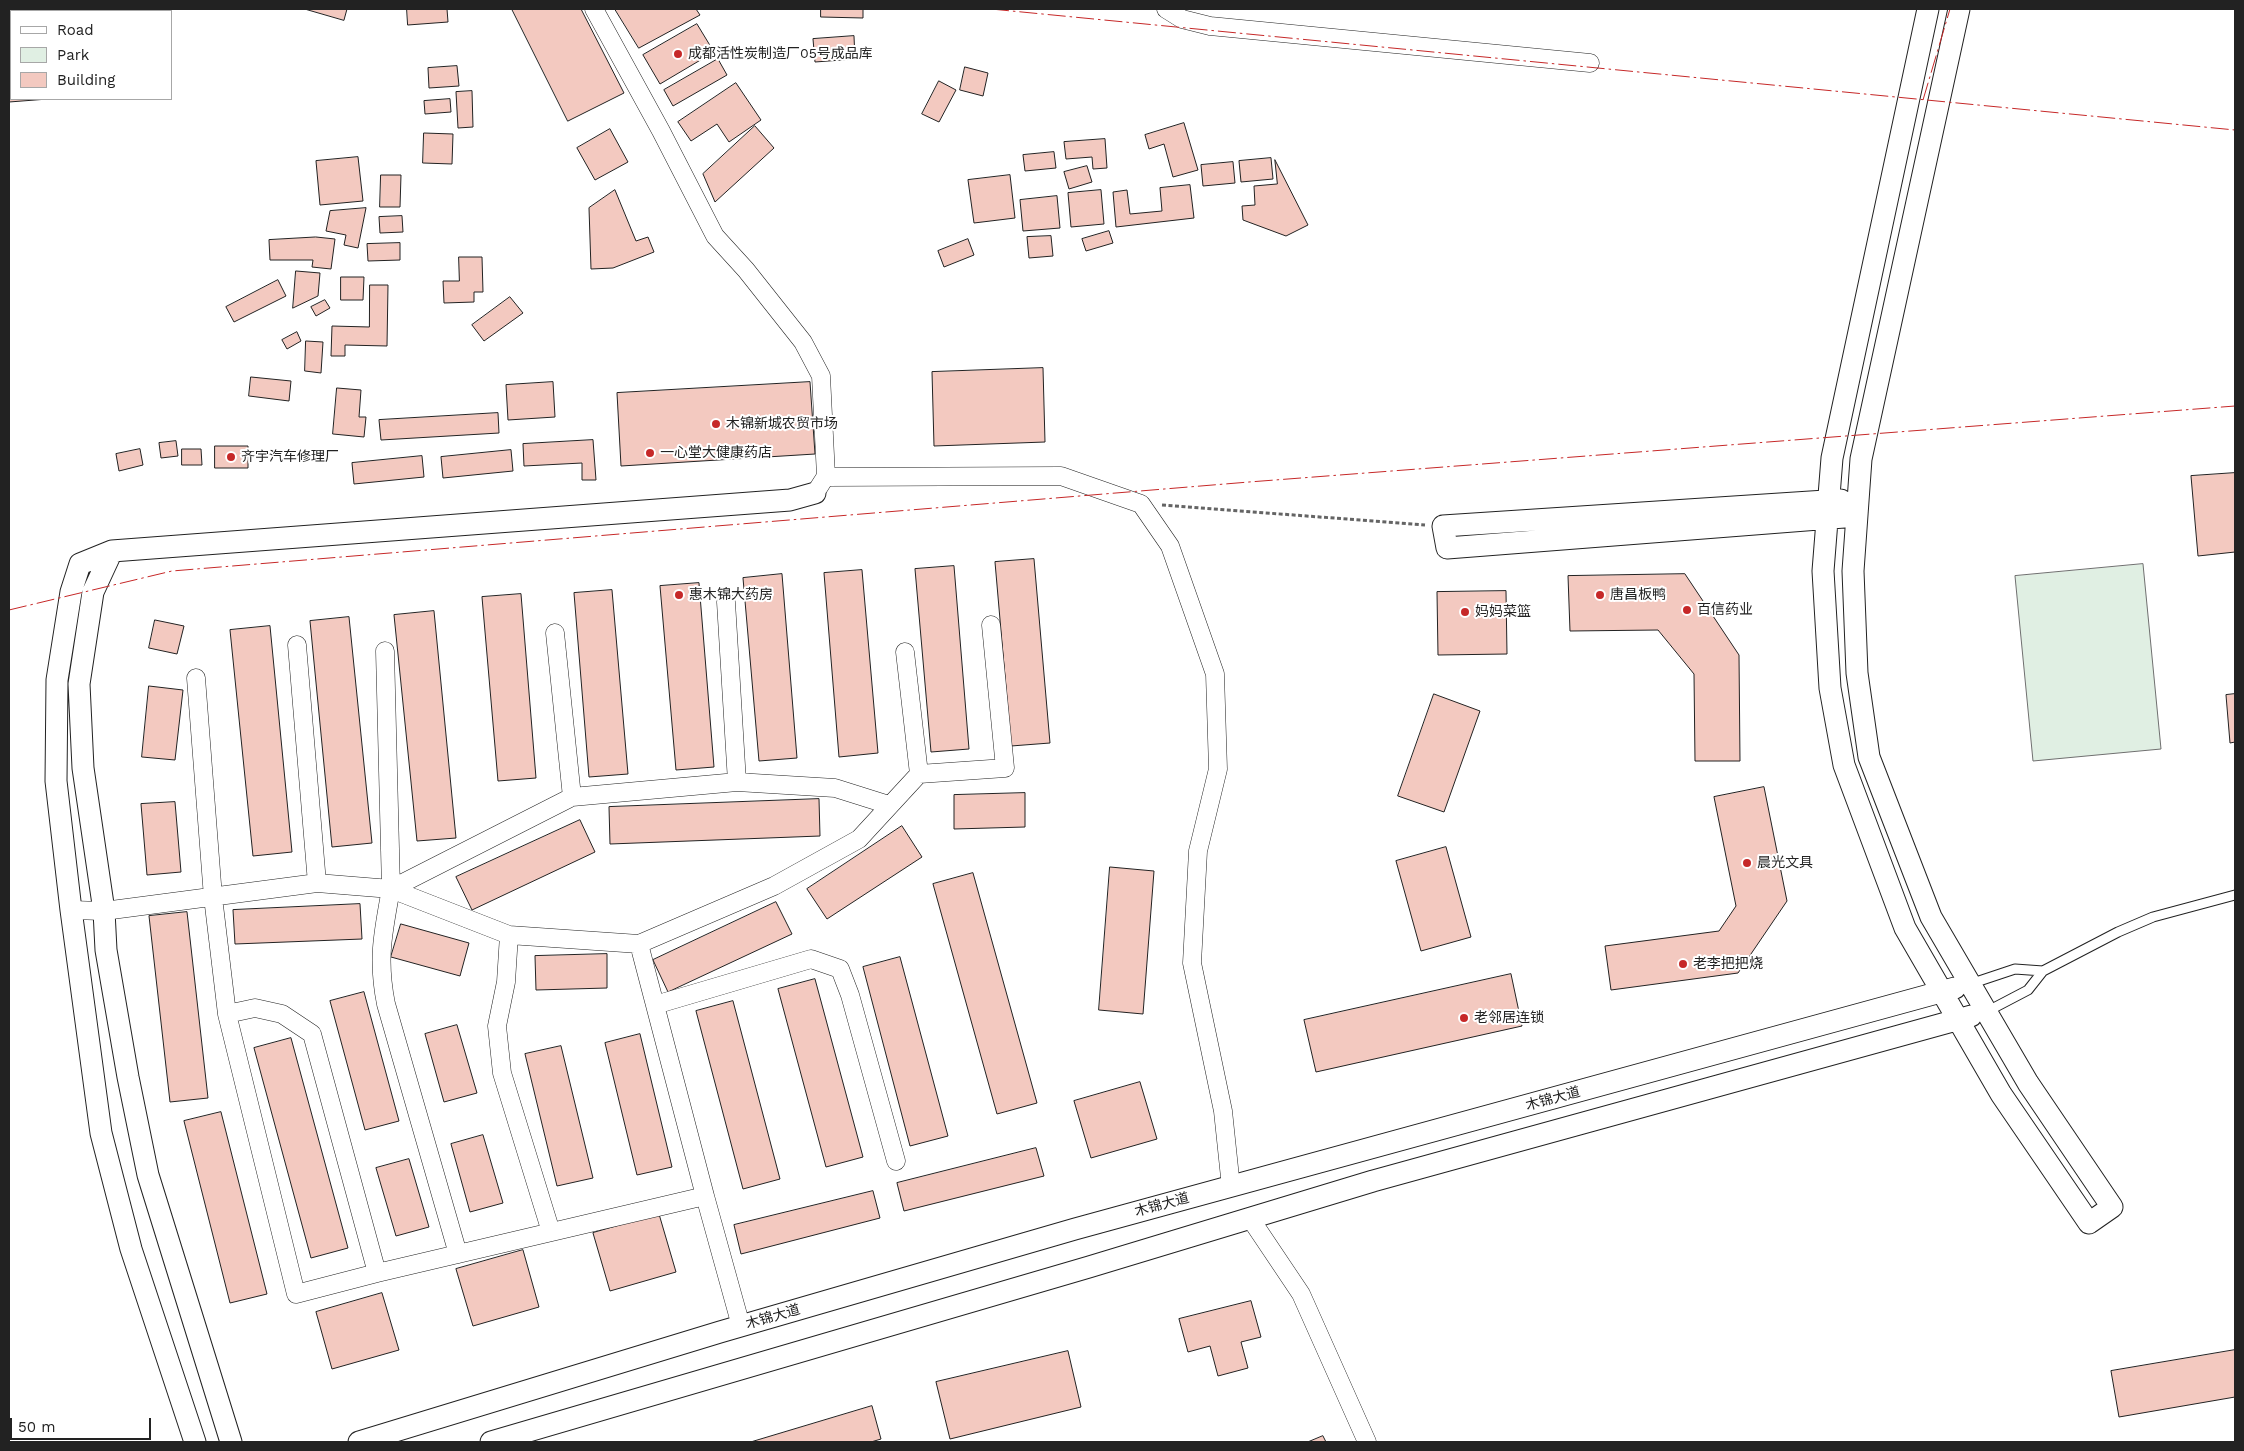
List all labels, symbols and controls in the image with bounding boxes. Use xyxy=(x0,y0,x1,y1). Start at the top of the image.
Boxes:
legend xyxy=(10,10,172,100)
text: Road xyxy=(57,21,94,39)
text: Park xyxy=(57,46,89,64)
place label: 成都活性炭制造厂05号成品库 xyxy=(688,46,873,62)
marker: 成都活性炭制造厂05号成品库 xyxy=(672,48,684,60)
text: Building xyxy=(57,71,115,89)
place label: 木锦新城农贸市场 xyxy=(726,416,838,432)
marker: 木锦新城农贸市场 xyxy=(710,418,722,430)
place label: 一心堂大健康药店 xyxy=(660,445,772,461)
marker: 一心堂大健康药店 xyxy=(644,447,656,459)
place label: 齐宇汽车修理厂 xyxy=(241,449,339,465)
marker: 齐宇汽车修理厂 xyxy=(225,451,237,463)
place label: 惠木锦大药房 xyxy=(689,587,773,603)
place label: 唐昌板鸭 xyxy=(1610,587,1666,603)
marker: 惠木锦大药房 xyxy=(673,589,685,601)
marker: 唐昌板鸭 xyxy=(1594,589,1606,601)
place label: 百信药业 xyxy=(1697,602,1753,618)
place label: 妈妈菜篮 xyxy=(1475,604,1531,620)
marker: 百信药业 xyxy=(1681,604,1693,616)
marker: 妈妈菜篮 xyxy=(1459,606,1471,618)
place label: 晨光文具 xyxy=(1757,855,1813,871)
marker: 晨光文具 xyxy=(1741,857,1753,869)
place label: 老李把把烧 xyxy=(1693,956,1763,972)
marker: 老李把把烧 xyxy=(1677,958,1689,970)
place label: 老邻居连锁 xyxy=(1474,1010,1544,1026)
marker: 老邻居连锁 xyxy=(1458,1012,1470,1024)
street label: 木锦大道 xyxy=(1524,1084,1582,1114)
street label: 木锦大道 xyxy=(1133,1190,1191,1220)
street label: 木锦大道 xyxy=(744,1301,802,1333)
scale bar xyxy=(12,1408,154,1440)
text: 50 m xyxy=(18,1418,55,1436)

